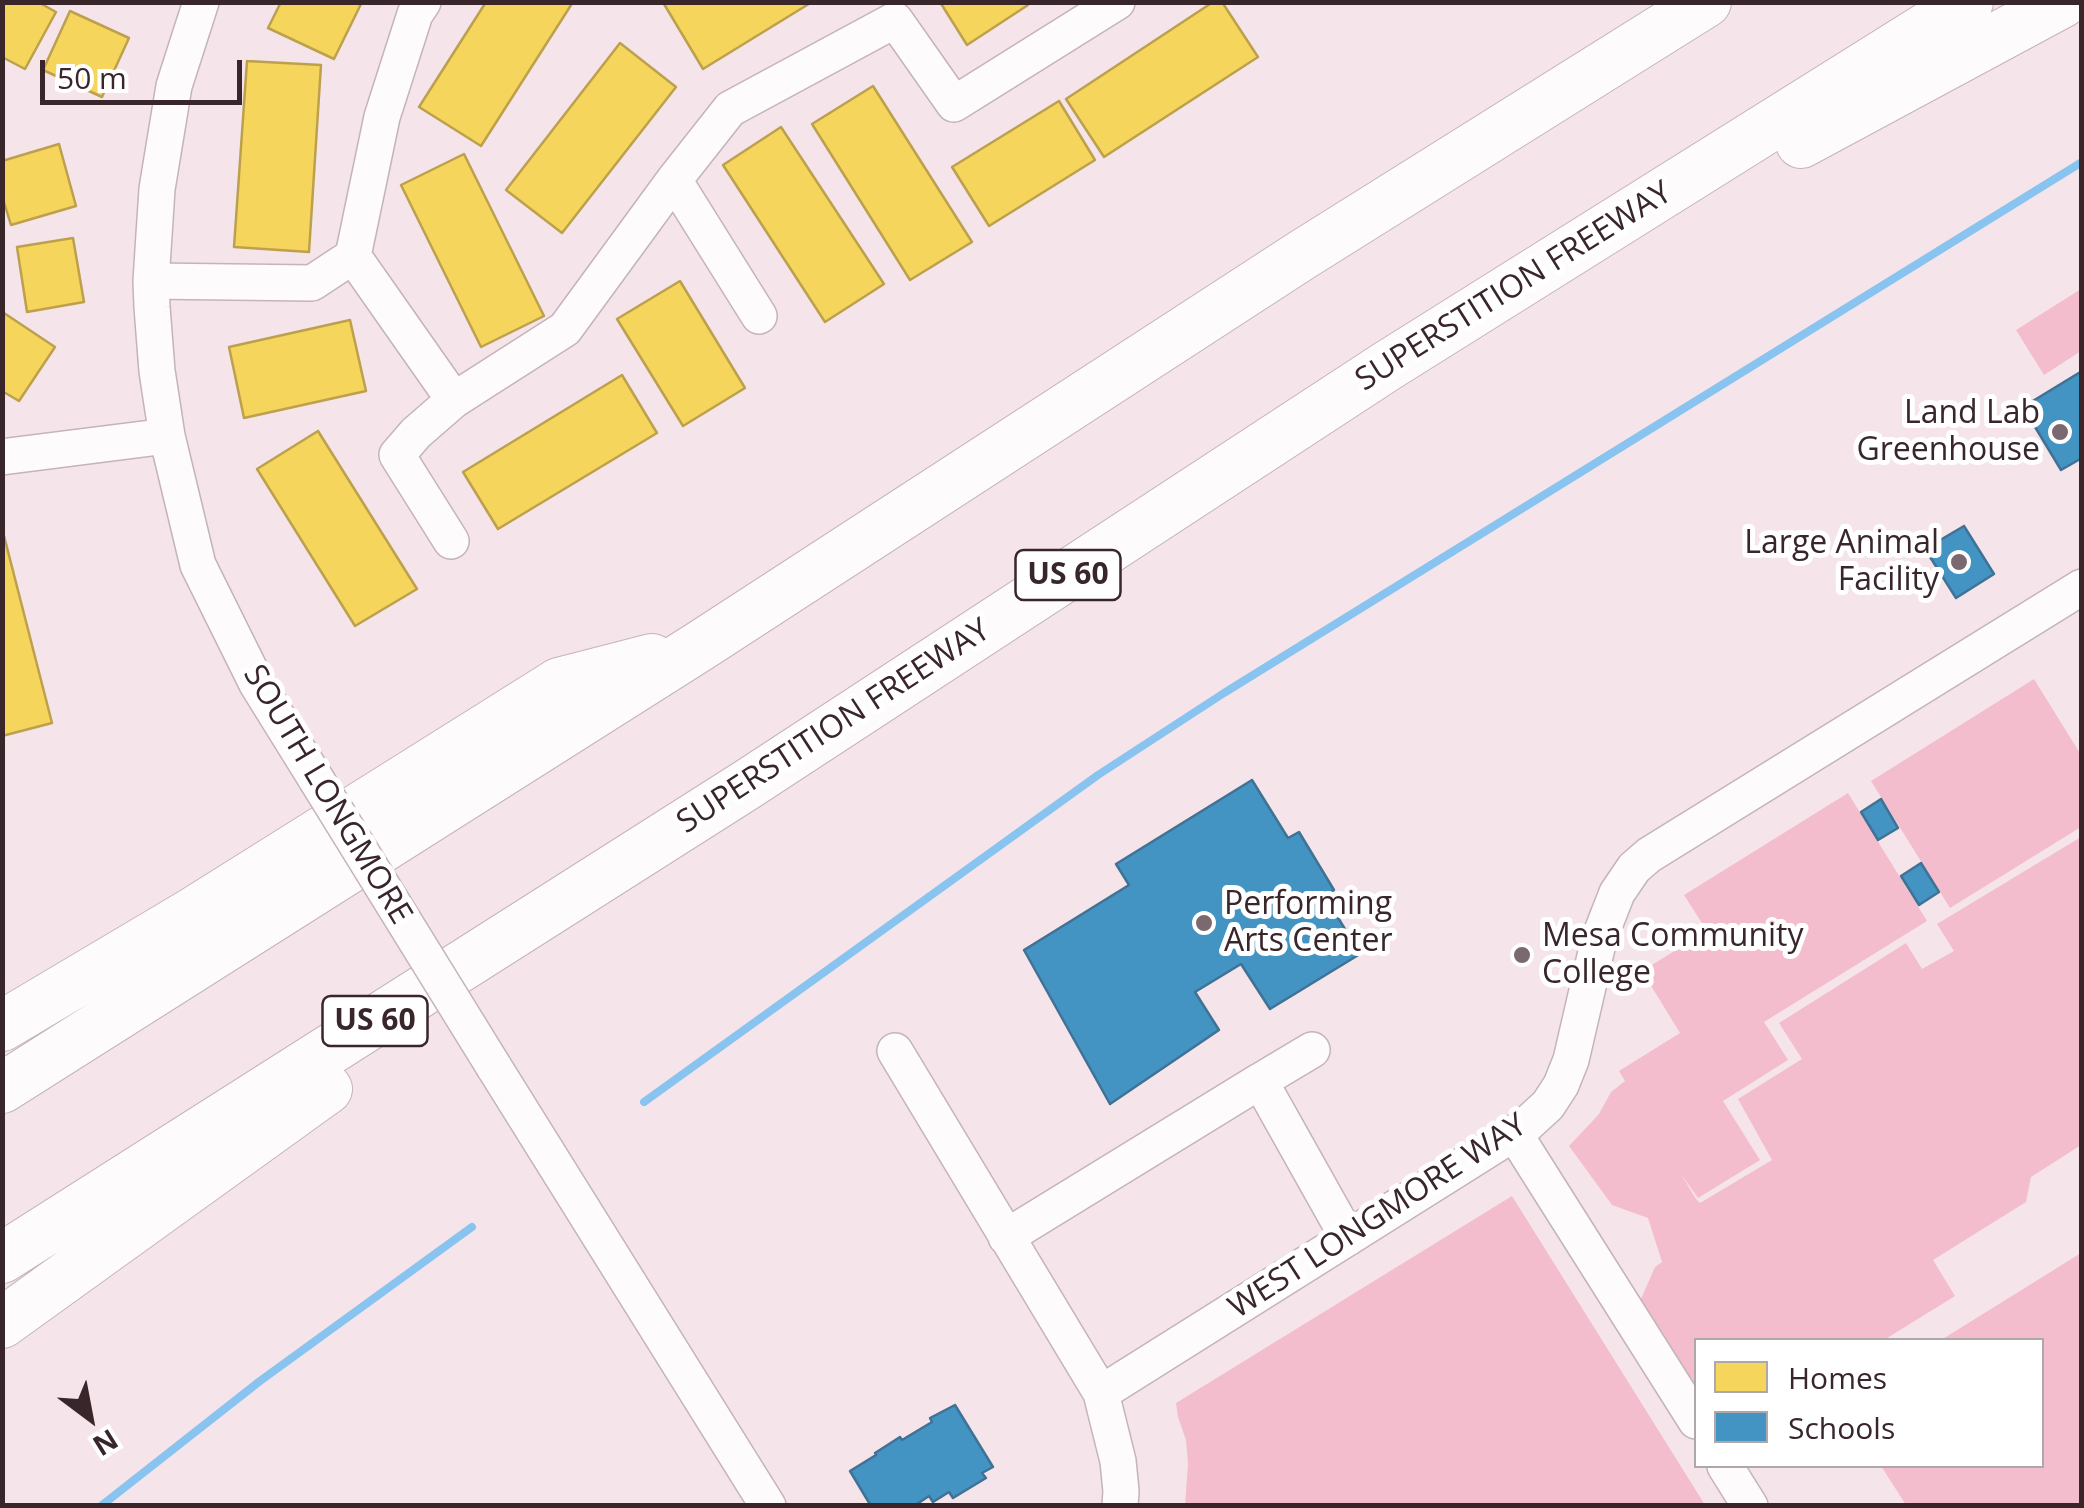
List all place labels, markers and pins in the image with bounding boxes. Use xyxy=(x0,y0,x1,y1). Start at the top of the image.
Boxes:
place label: Land Lab Greenhouse xyxy=(1856,395,2040,470)
marker: Land Lab Greenhouse xyxy=(2049,421,2071,443)
place label: Large Animal Facility xyxy=(1744,525,1939,600)
marker: Large Animal Facility xyxy=(1948,551,1970,573)
place label: Performing Arts Center xyxy=(1224,886,1392,961)
marker: Performing Arts Center xyxy=(1193,912,1215,934)
place label: Mesa Community College xyxy=(1542,918,1804,993)
marker: Mesa Community College xyxy=(1511,944,1533,966)

